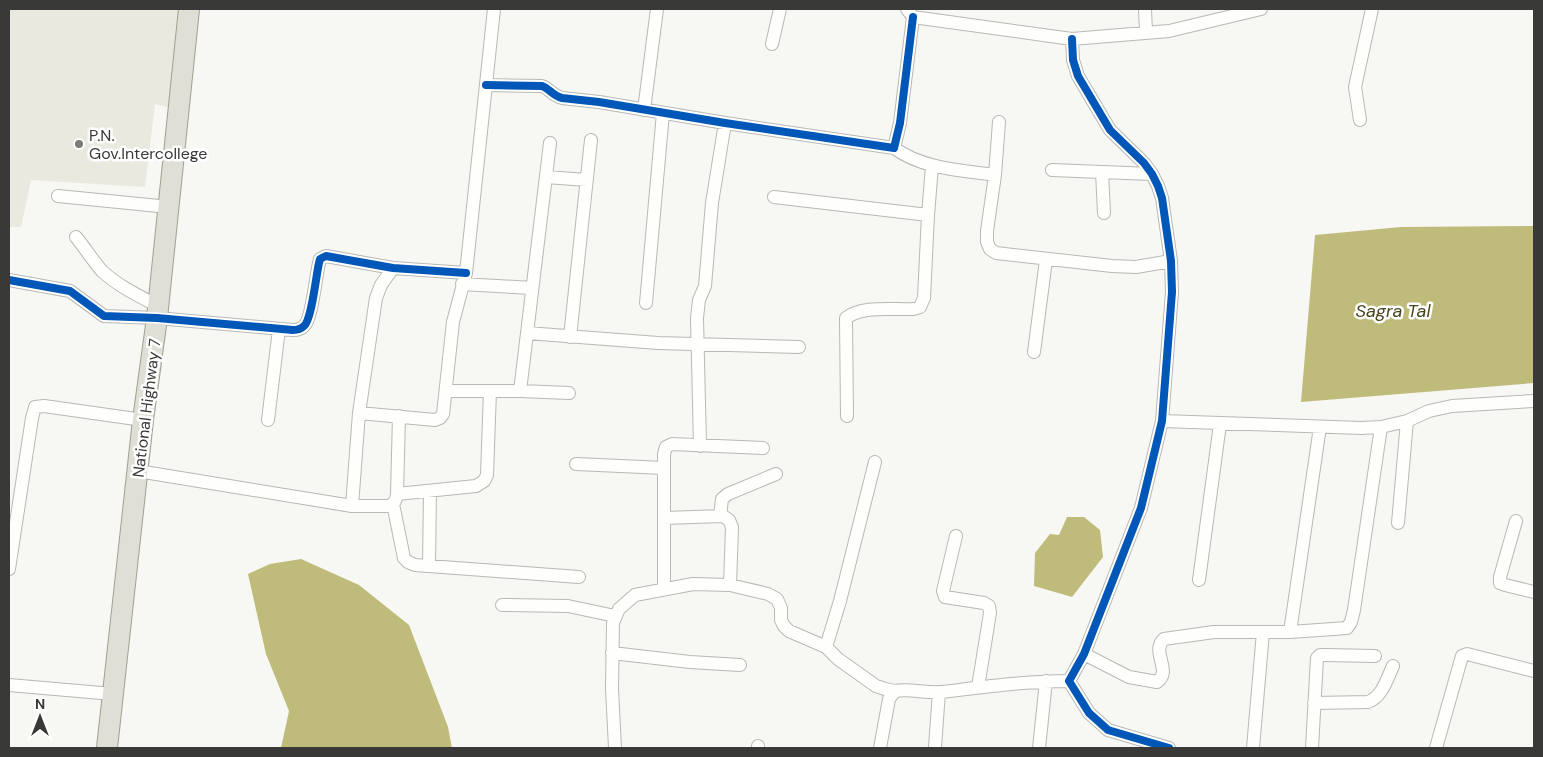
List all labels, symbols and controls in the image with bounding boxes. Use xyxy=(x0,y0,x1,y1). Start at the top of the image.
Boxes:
place label: P.N. Gov.Intercollege xyxy=(89,125,207,164)
marker: P.N. Gov.Intercollege xyxy=(73,138,85,150)
water label: Sagra Tal xyxy=(1356,299,1431,323)
street label: National Highway 7 xyxy=(128,337,165,479)
north arrow xyxy=(15,692,65,742)
text: N xyxy=(35,695,45,713)

